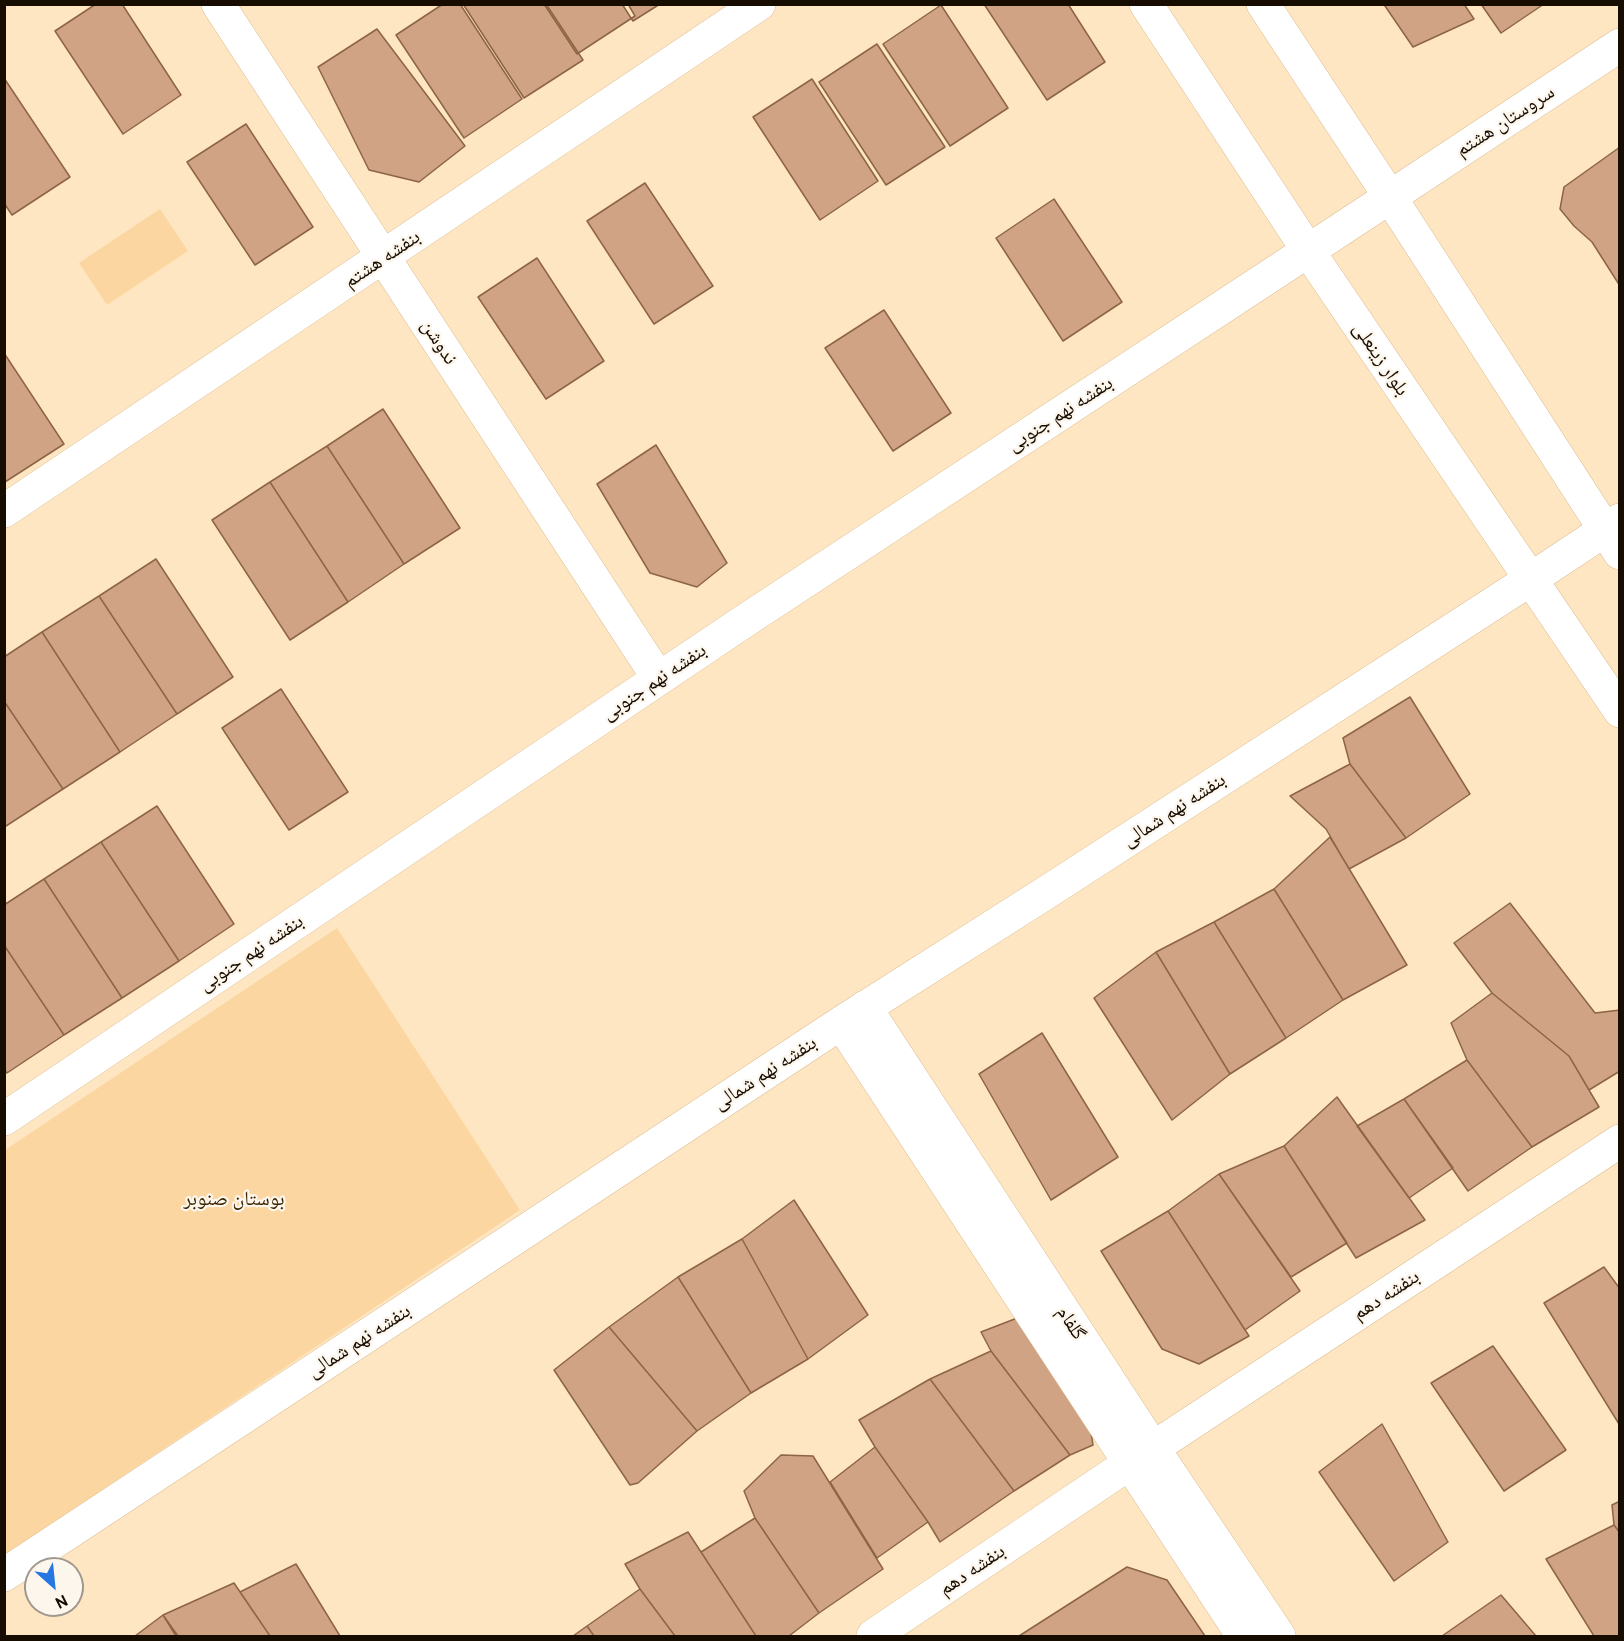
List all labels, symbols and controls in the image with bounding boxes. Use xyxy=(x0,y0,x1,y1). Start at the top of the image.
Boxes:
street label: سروستان هشتم xyxy=(1451,80,1559,162)
street label: بنفشه هشتم xyxy=(339,225,425,293)
street label: ندوشن xyxy=(416,315,462,369)
street label: بلوار زینعلی xyxy=(1348,317,1414,401)
street label: بنفشه نهم جنوبی xyxy=(1003,371,1117,457)
street label: بنفشه نهم جنوبی xyxy=(597,638,711,726)
street label: بنفشه نهم شمالی xyxy=(1118,768,1230,852)
street label: بنفشه نهم جنوبی xyxy=(194,909,308,997)
street label: بنفشه نهم شمالی xyxy=(709,1031,821,1115)
park label: بوستان صنوبر xyxy=(184,1187,284,1211)
street label: بنفشه دهم xyxy=(1348,1265,1424,1325)
street label: بنفشه نهم شمالی xyxy=(303,1299,415,1383)
street label: گلفام xyxy=(1051,1301,1091,1345)
street label: بنفشه دهم xyxy=(934,1539,1010,1601)
north arrow xyxy=(24,1557,84,1617)
text: N xyxy=(52,1591,71,1613)

